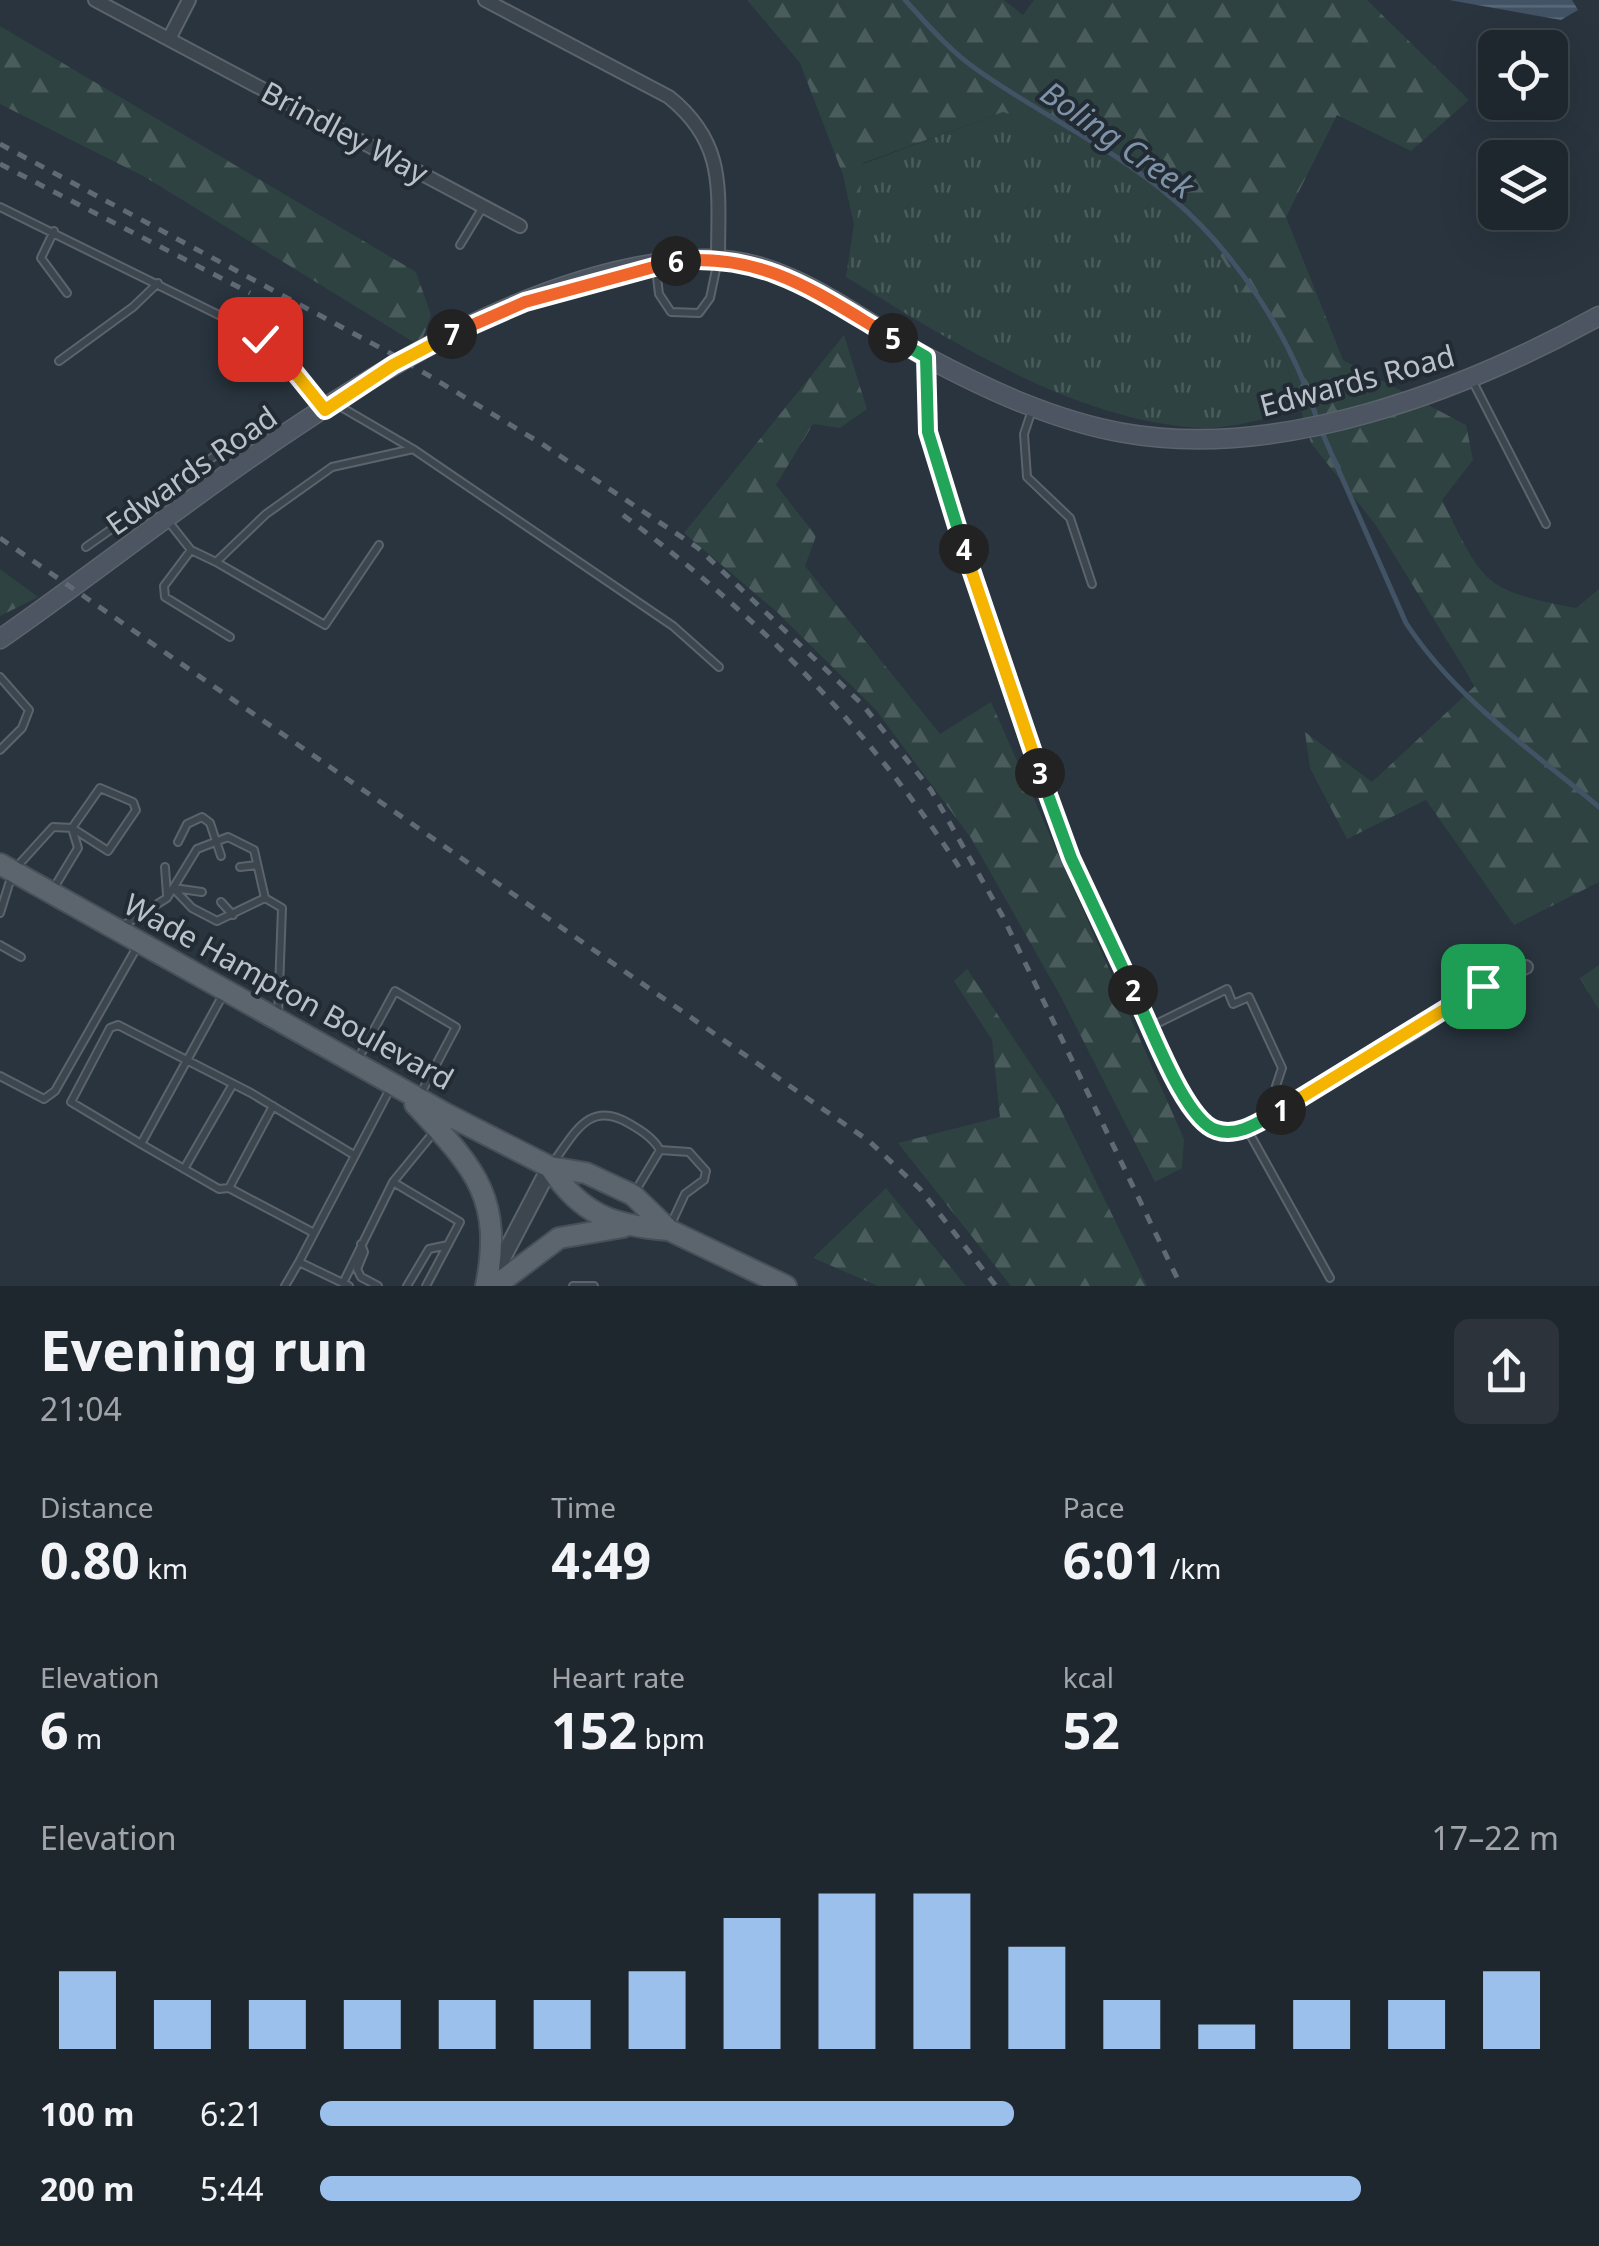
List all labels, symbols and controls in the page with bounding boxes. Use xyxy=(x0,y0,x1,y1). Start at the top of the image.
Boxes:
map controls xyxy=(1478,30,1568,230)
button: locate xyxy=(1478,30,1568,120)
water label: Boling Creek xyxy=(1033,70,1204,208)
street label: Brindley Way xyxy=(254,71,436,193)
button: layers xyxy=(1478,140,1568,230)
pin: 6 xyxy=(651,236,701,286)
text: 6 xyxy=(668,242,684,280)
pin xyxy=(218,297,303,382)
pin: 7 xyxy=(427,309,477,359)
icon: check xyxy=(233,312,288,367)
pin: 5 xyxy=(868,313,918,363)
text: 7 xyxy=(444,315,460,353)
text: 5 xyxy=(885,319,901,357)
street label: Edwards Road xyxy=(1255,334,1459,426)
street label: Edwards Road xyxy=(97,396,285,544)
pin: 4 xyxy=(939,524,989,574)
text: 4 xyxy=(956,530,972,568)
pin: 3 xyxy=(1015,748,1065,798)
text: 3 xyxy=(1032,754,1048,792)
street label: Wade Hampton Boulevard xyxy=(117,883,461,1099)
pin xyxy=(1441,944,1526,1029)
icon: arrive xyxy=(1456,959,1511,1014)
pin: 2 xyxy=(1108,965,1158,1015)
text: 2 xyxy=(1125,971,1141,1009)
pin: 1 xyxy=(1256,1085,1306,1135)
text: 1 xyxy=(1273,1091,1289,1129)
text: Evening run xyxy=(40,1312,368,1387)
button: share xyxy=(1454,1319,1559,1424)
text: 21:04 xyxy=(40,1387,122,1430)
text: Distance xyxy=(40,1488,153,1526)
text: Time xyxy=(551,1488,616,1526)
text: Pace xyxy=(1063,1488,1125,1526)
text: 0.80 xyxy=(40,1526,140,1594)
text: 4:49 xyxy=(551,1526,651,1594)
text: 6:01 xyxy=(1063,1526,1163,1594)
text: km xyxy=(140,1549,188,1587)
text: /km xyxy=(1163,1549,1221,1587)
text: Elevation xyxy=(40,1658,160,1696)
text: Heart rate xyxy=(551,1658,685,1696)
text: kcal xyxy=(1063,1658,1114,1696)
text: 6 xyxy=(40,1696,69,1764)
text: 152 xyxy=(551,1696,637,1764)
text: 52 xyxy=(1063,1696,1120,1764)
text: m xyxy=(69,1719,102,1757)
text: bpm xyxy=(637,1719,705,1757)
text: Elevation xyxy=(40,1816,177,1859)
text: 17–22 m xyxy=(1432,1816,1559,1859)
text: 100 m xyxy=(40,2092,134,2135)
text: 6:21 xyxy=(200,2092,264,2135)
text: 200 m xyxy=(40,2167,134,2210)
text: 5:44 xyxy=(200,2167,264,2210)

